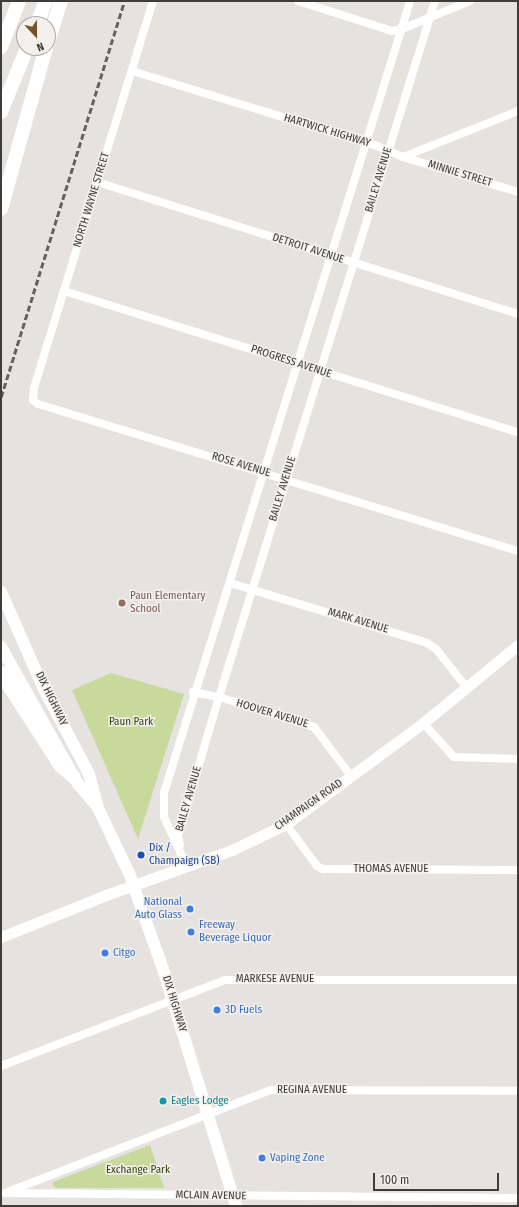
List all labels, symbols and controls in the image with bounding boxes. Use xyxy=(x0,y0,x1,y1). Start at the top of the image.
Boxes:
north arrow xyxy=(16,16,56,56)
text: N xyxy=(35,39,46,54)
street label: HARTWICK HIGHWAY xyxy=(282,112,372,150)
street label: BAILEY AVENUE xyxy=(363,146,395,214)
street label: NORTH WAYNE STREET xyxy=(71,151,113,249)
street label: MINNIE STREET xyxy=(426,158,494,190)
street label: DETROIT AVENUE xyxy=(270,231,346,267)
street label: PROGRESS AVENUE xyxy=(249,343,333,381)
street label: ROSE AVENUE xyxy=(210,450,272,480)
street label: BAILEY AVENUE xyxy=(267,455,299,523)
place label: Paun Elementary School xyxy=(130,590,205,616)
marker: Paun Elementary School xyxy=(117,598,127,608)
street label: MARK AVENUE xyxy=(326,606,390,636)
street label: DIX HIGHWAY xyxy=(32,670,70,728)
street label: HOOVER AVENUE xyxy=(234,697,310,731)
park label: Paun Park xyxy=(109,715,153,729)
street label: BAILEY AVENUE xyxy=(173,765,205,833)
street label: CHAMPAIGN ROAD xyxy=(272,777,346,833)
place label: Dix / Champaign (SB) xyxy=(149,842,220,868)
marker: Dix / Champaign (SB) xyxy=(136,850,146,860)
street label: THOMAS AVENUE xyxy=(354,862,428,876)
place label: National Auto Glass xyxy=(135,896,182,922)
marker: National Auto Glass xyxy=(185,904,195,914)
place label: Freeway Beverage Liquor xyxy=(199,919,271,945)
marker: Freeway Beverage Liquor xyxy=(186,927,196,937)
place label: Citgo xyxy=(113,946,136,960)
marker: Citgo xyxy=(100,948,110,958)
street label: MARKESE AVENUE xyxy=(236,972,314,986)
street label: DIX HIGHWAY xyxy=(159,974,189,1034)
place label: 3D Fuels xyxy=(225,1003,262,1017)
marker: 3D Fuels xyxy=(212,1005,222,1015)
street label: REGINA AVENUE xyxy=(277,1083,347,1097)
place label: Eagles Lodge xyxy=(171,1094,229,1108)
marker: Eagles Lodge xyxy=(158,1096,168,1106)
place label: Vaping Zone xyxy=(270,1151,325,1165)
marker: Vaping Zone xyxy=(257,1153,267,1163)
park label: Exchange Park xyxy=(106,1163,170,1177)
scale bar xyxy=(375,1165,501,1191)
text: 100 m xyxy=(380,1173,409,1187)
street label: MCLAIN AVENUE xyxy=(175,1189,247,1203)

